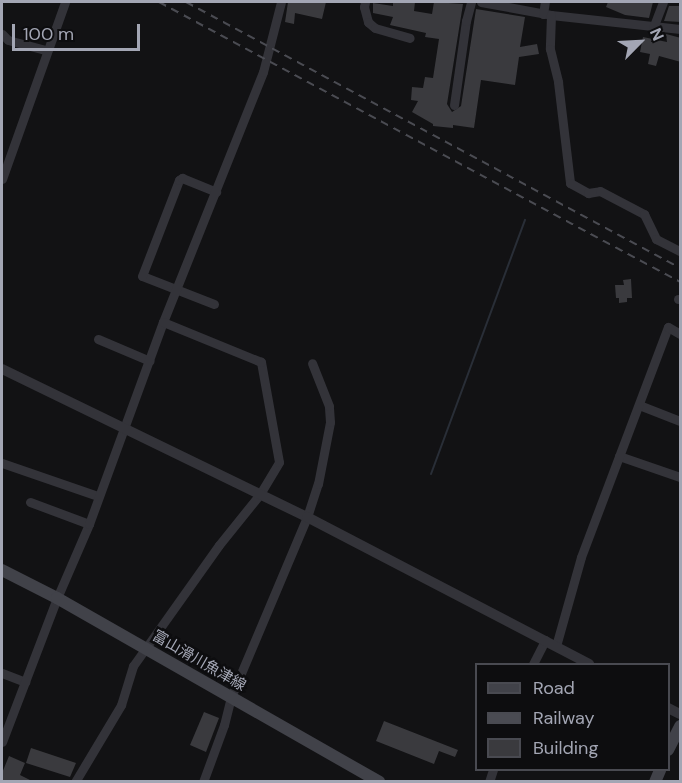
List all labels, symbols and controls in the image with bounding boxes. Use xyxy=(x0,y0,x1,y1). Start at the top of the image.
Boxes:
scale bar xyxy=(15,12,142,50)
north arrow xyxy=(610,12,670,72)
text: 100 m xyxy=(23,22,74,46)
text: N xyxy=(645,25,669,44)
street label: 富山滑川魚津線 xyxy=(149,627,249,695)
legend xyxy=(475,663,670,771)
text: Road xyxy=(533,676,575,700)
text: Railway xyxy=(533,706,595,730)
text: Building xyxy=(533,736,598,760)

